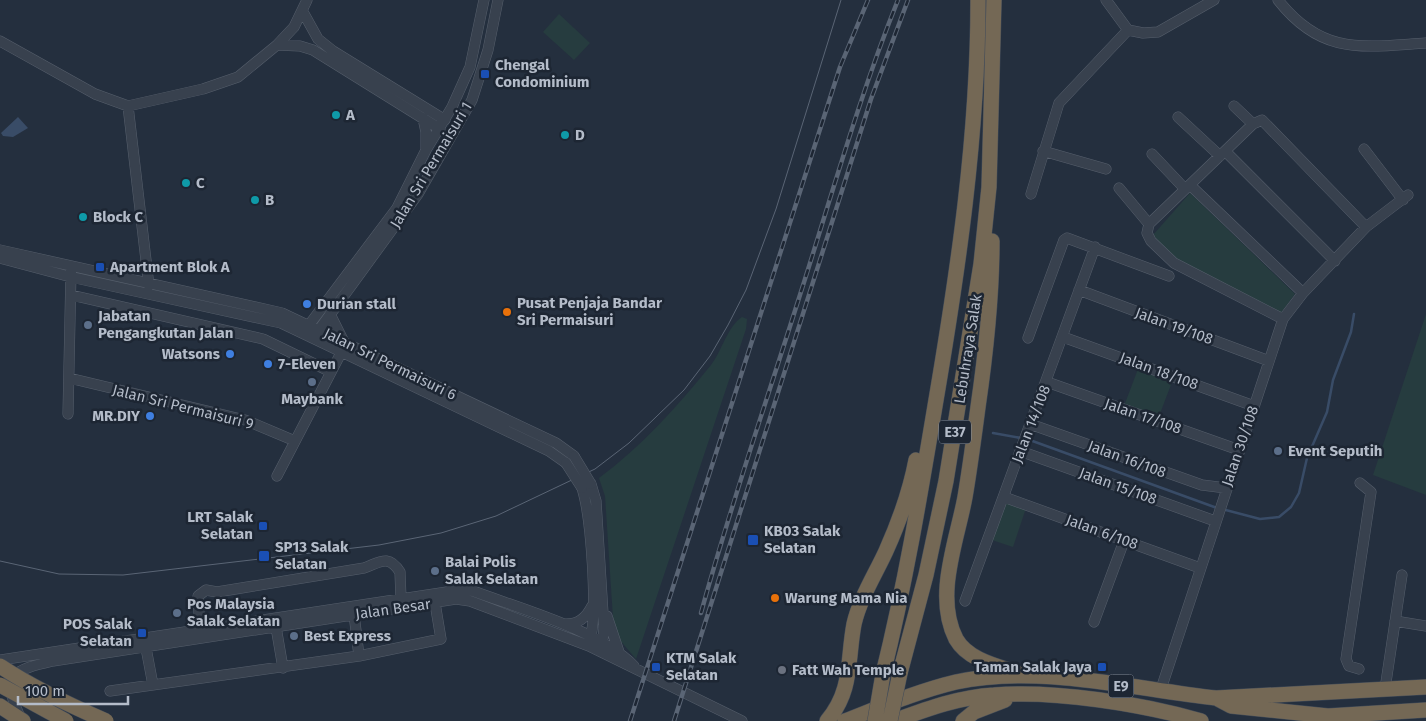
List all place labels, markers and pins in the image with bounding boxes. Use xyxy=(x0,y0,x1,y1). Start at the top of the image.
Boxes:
place label: Chengal Condominium xyxy=(495,56,590,91)
marker: Chengal Condominium xyxy=(479,68,491,80)
place label: A xyxy=(345,106,356,124)
marker: A xyxy=(330,109,342,121)
place label: D xyxy=(575,126,585,144)
marker: D xyxy=(559,129,571,141)
place label: C xyxy=(196,174,205,192)
marker: C xyxy=(180,177,192,189)
place label: B xyxy=(265,191,274,209)
marker: B xyxy=(249,194,261,206)
place label: Block C xyxy=(93,208,143,226)
marker: Block C xyxy=(77,211,89,223)
place label: Apartment Blok A xyxy=(109,258,231,276)
marker: Apartment Blok A xyxy=(94,261,106,273)
place label: Pusat Penjaja Bandar Sri Permaisuri xyxy=(517,294,663,329)
place label: Durian stall xyxy=(317,295,396,313)
marker: Durian stall xyxy=(301,298,313,310)
marker: Pusat Penjaja Bandar Sri Permaisuri xyxy=(501,306,513,318)
place label: Jabatan Pengangkutan Jalan xyxy=(97,307,233,342)
marker: Jabatan Pengangkutan Jalan xyxy=(82,319,94,331)
place label: Watsons xyxy=(162,345,220,363)
marker: Watsons xyxy=(224,348,236,360)
place label: 7-Eleven xyxy=(278,355,336,373)
marker: 7-Eleven xyxy=(262,358,274,370)
marker: Maybank xyxy=(306,376,318,388)
place label: Maybank xyxy=(281,390,343,408)
place label: MR.DIY xyxy=(92,407,141,425)
marker: MR.DIY xyxy=(144,410,156,422)
place label: Event Seputih xyxy=(1288,442,1383,460)
marker: Event Seputih xyxy=(1272,445,1284,457)
place label: LRT Salak Selatan xyxy=(187,508,254,543)
marker: LRT Salak Selatan xyxy=(257,520,269,532)
place label: KB03 Salak Selatan xyxy=(764,522,841,557)
marker: KB03 Salak Selatan xyxy=(746,533,760,547)
place label: SP13 Salak Selatan xyxy=(275,538,349,573)
marker: SP13 Salak Selatan xyxy=(257,549,271,563)
place label: Balai Polis Salak Selatan xyxy=(445,553,538,588)
marker: Balai Polis Salak Selatan xyxy=(429,565,441,577)
place label: Warung Mama Nia xyxy=(785,589,907,607)
marker: Warung Mama Nia xyxy=(769,592,781,604)
place label: Pos Malaysia Salak Selatan xyxy=(187,595,280,630)
marker: Pos Malaysia Salak Selatan xyxy=(171,607,183,619)
place label: POS Salak Selatan xyxy=(63,615,133,650)
marker: POS Salak Selatan xyxy=(136,627,148,639)
place label: Best Express xyxy=(304,627,391,645)
marker: Best Express xyxy=(288,630,300,642)
place label: KTM Salak Selatan xyxy=(666,649,737,684)
place label: Taman Salak Jaya xyxy=(974,658,1092,676)
marker: KTM Salak Selatan xyxy=(650,661,662,673)
place label: Fatt Wah Temple xyxy=(792,661,904,679)
marker: Taman Salak Jaya xyxy=(1096,661,1108,673)
marker: Fatt Wah Temple xyxy=(776,664,788,676)

